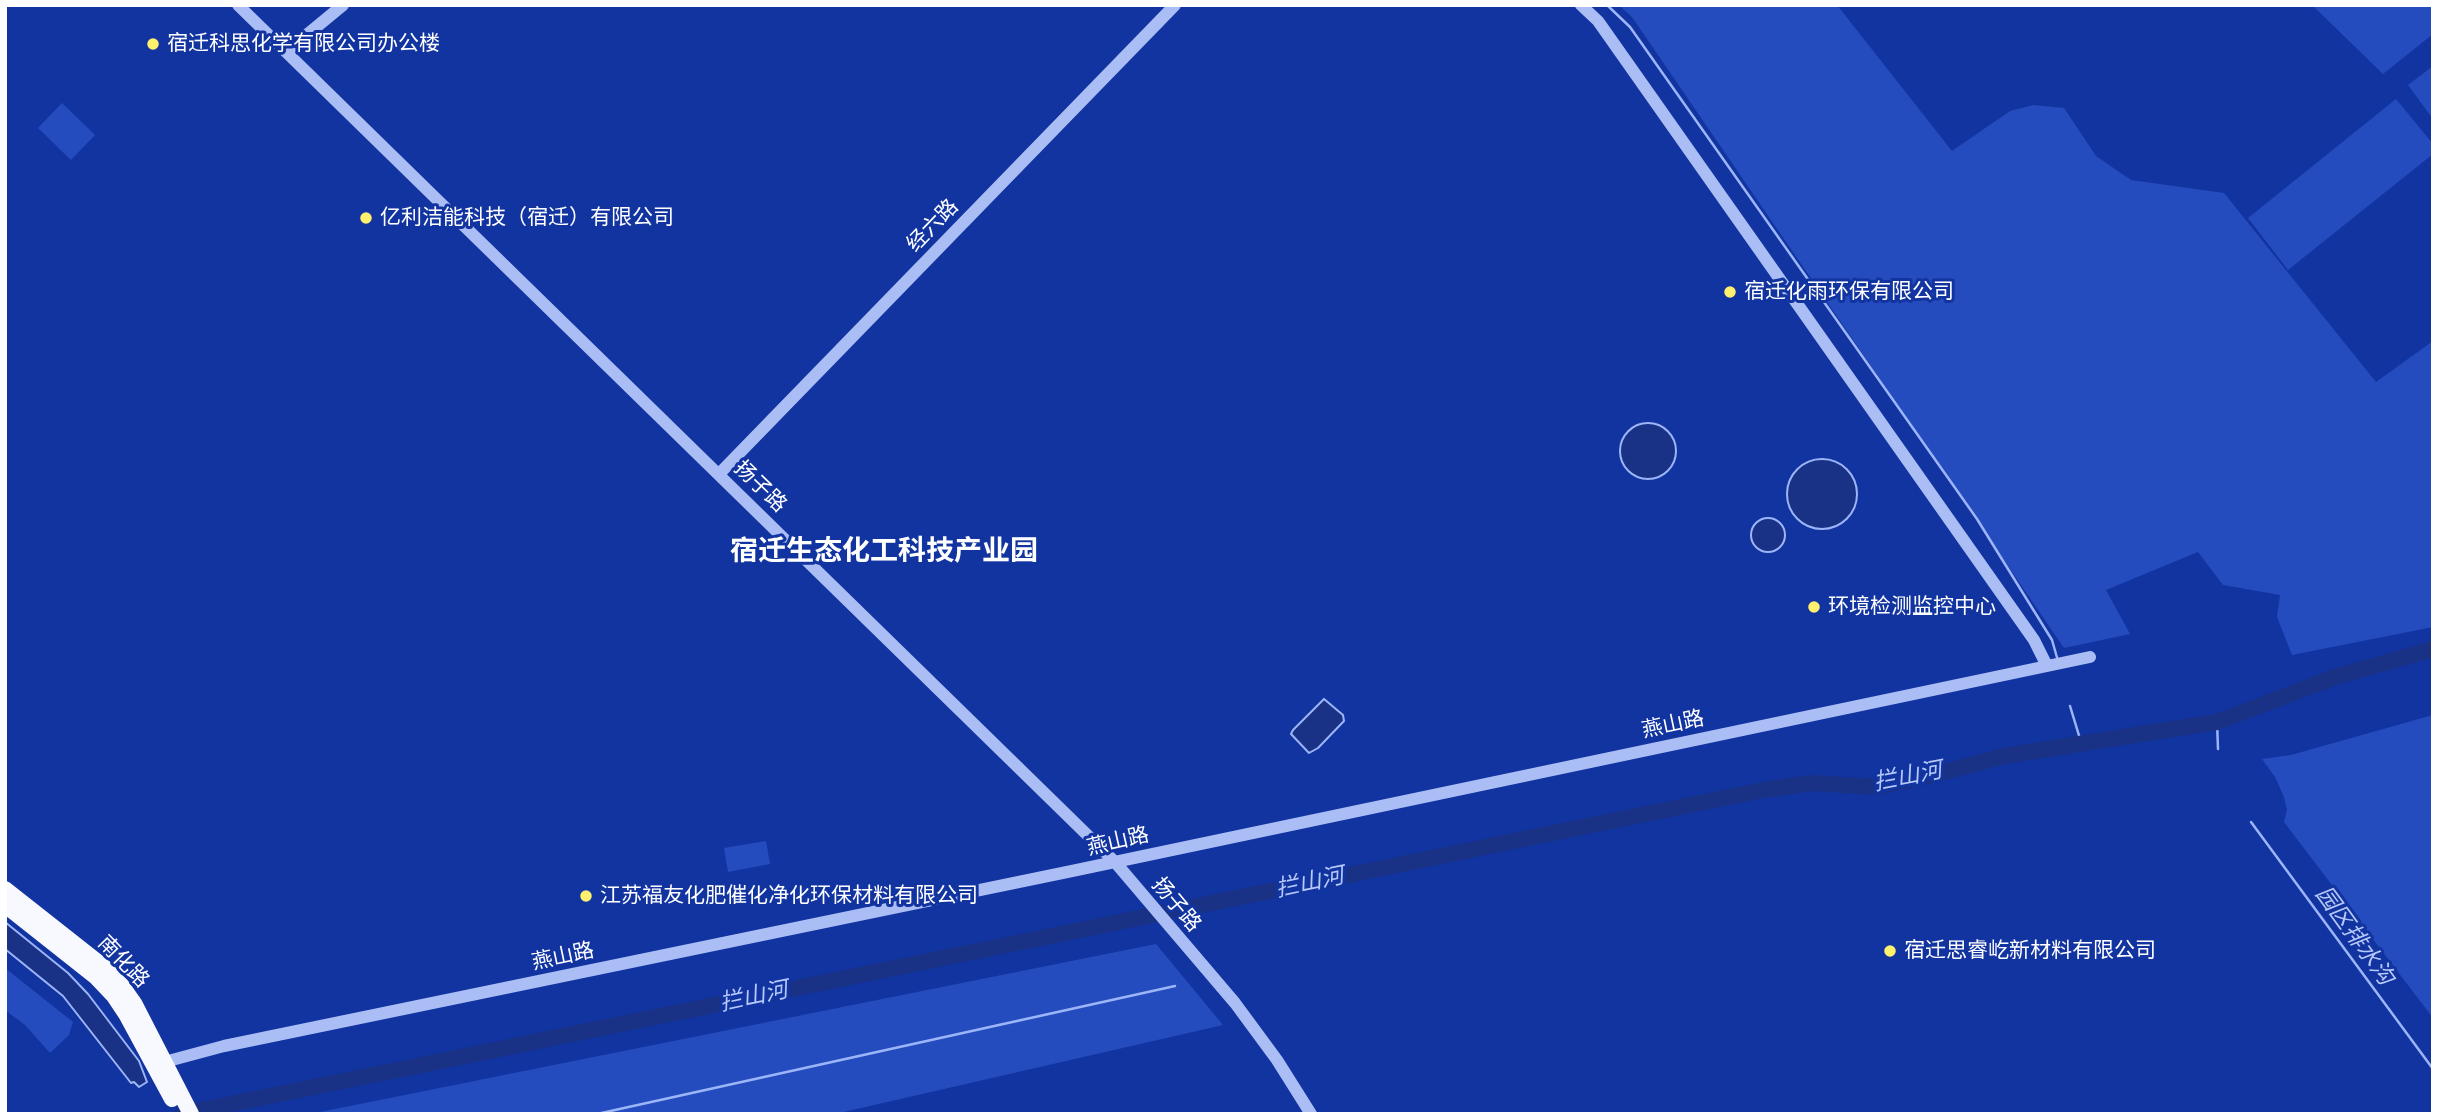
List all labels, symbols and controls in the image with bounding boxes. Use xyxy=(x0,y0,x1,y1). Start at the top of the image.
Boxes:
place label: 宿迁科思化学有限公司办公楼 xyxy=(167,31,440,57)
marker: 宿迁科思化学有限公司办公楼 xyxy=(145,36,161,52)
street label: 经六路 xyxy=(902,195,964,257)
place label: 亿利洁能科技（宿迁）有限公司 xyxy=(380,205,674,231)
marker: 亿利洁能科技（宿迁）有限公司 xyxy=(358,210,374,226)
place label: 宿迁化雨环保有限公司 xyxy=(1744,279,1954,305)
marker: 宿迁化雨环保有限公司 xyxy=(1722,284,1738,300)
street label: 扬子路 xyxy=(729,456,791,518)
district label: 宿迁生态化工科技产业园 xyxy=(730,535,1038,569)
place label: 环境检测监控中心 xyxy=(1828,594,1996,620)
marker: 环境检测监控中心 xyxy=(1806,599,1822,615)
street label: 燕山路 xyxy=(1640,706,1706,744)
water label: 拦山河 xyxy=(1872,757,1944,797)
street label: 燕山路 xyxy=(1084,823,1152,861)
water label: 拦山河 xyxy=(1273,862,1347,904)
street label: 扬子路 xyxy=(1146,873,1206,937)
water label: 园区排水沟 xyxy=(2309,881,2399,991)
place label: 江苏福友化肥催化净化环保材料有限公司 xyxy=(600,883,978,909)
marker: 江苏福友化肥催化净化环保材料有限公司 xyxy=(578,888,594,904)
street label: 南化路 xyxy=(92,931,154,993)
street label: 燕山路 xyxy=(530,938,596,976)
place label: 宿迁思睿屹新材料有限公司 xyxy=(1904,938,2156,964)
marker: 宿迁思睿屹新材料有限公司 xyxy=(1882,943,1898,959)
water label: 拦山河 xyxy=(717,976,791,1018)

